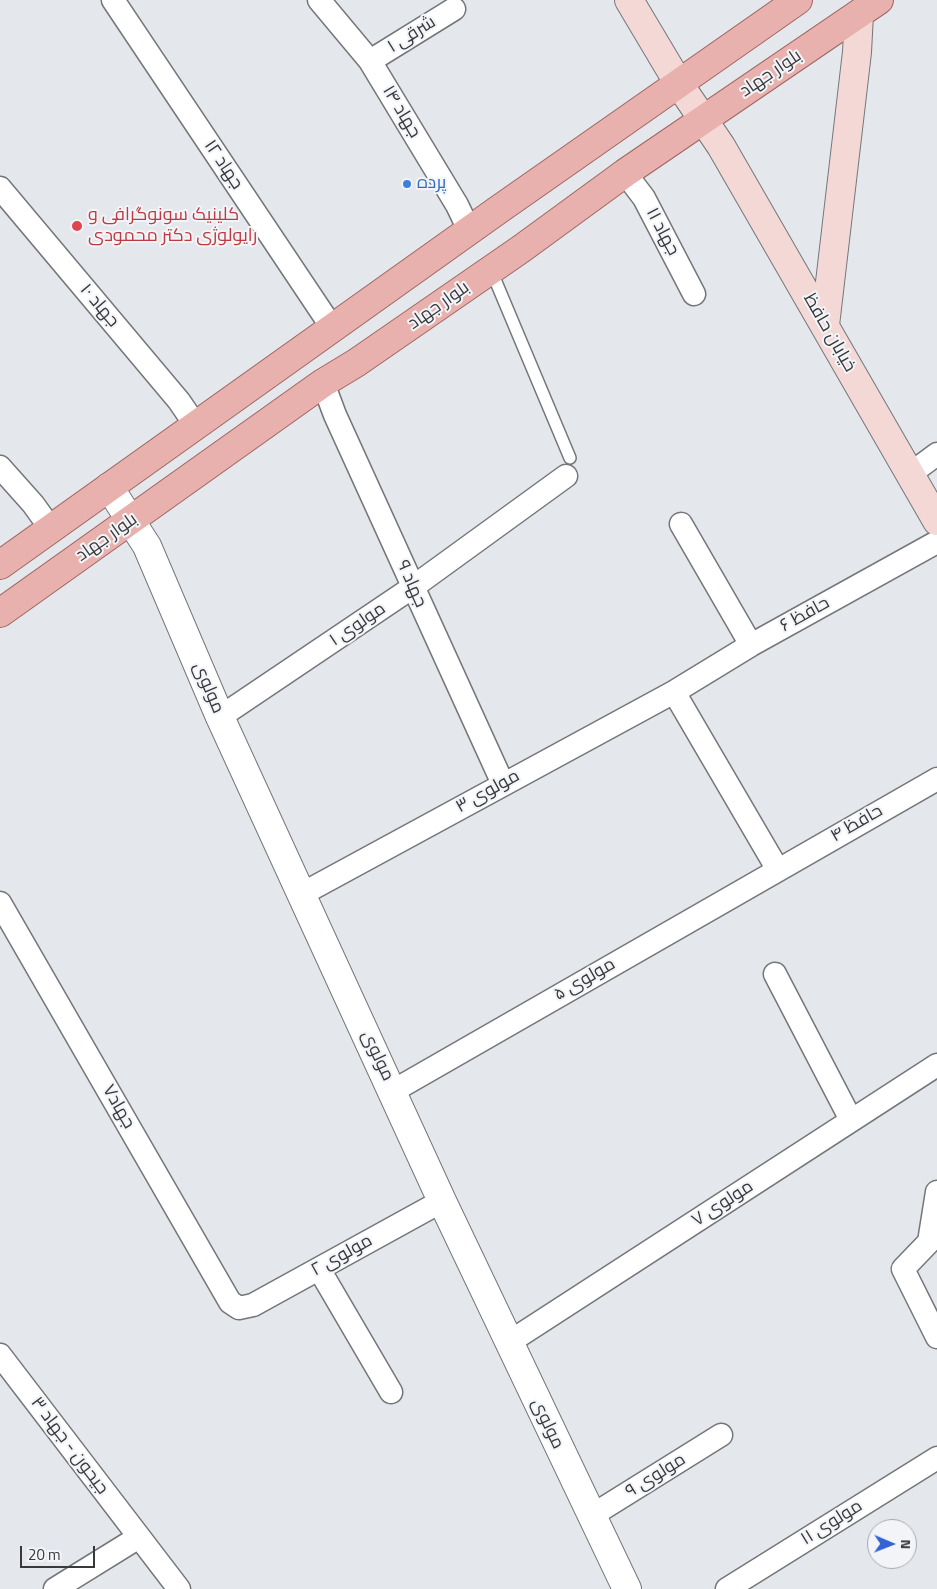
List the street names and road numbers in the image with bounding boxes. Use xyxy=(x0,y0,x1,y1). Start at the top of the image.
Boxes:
street label: شرقی ۱ xyxy=(384,12,440,58)
street label: بلوار جهاد xyxy=(736,45,806,103)
street label: جهاد ۱۴ xyxy=(377,82,425,142)
street label: جهاد ۱۲ xyxy=(199,136,247,194)
street label: جهاد ۱۱ xyxy=(641,204,683,260)
street label: بلوار جهاد xyxy=(404,277,474,335)
street label: جهاد ۱۰ xyxy=(75,280,123,332)
street label: خیابان حافظ xyxy=(798,290,860,376)
street label: بلوار جهاد xyxy=(72,509,142,567)
street label: جهاد ۹ xyxy=(391,557,431,611)
street label: حافظ ۶ xyxy=(777,593,833,637)
street label: مولوی ۱ xyxy=(326,598,390,652)
street label: مولوی xyxy=(188,659,228,717)
street label: مولوی ۳ xyxy=(452,766,524,818)
street label: حافظ ۴ xyxy=(827,801,887,847)
street label: مولوی ۵ xyxy=(550,954,620,1006)
street label: مولوی xyxy=(356,1027,398,1085)
street label: جهاد۷ xyxy=(97,1081,139,1133)
street label: مولوی ۷ xyxy=(688,1176,758,1232)
street label: مولوی ۲ xyxy=(308,1230,376,1282)
street label: جیحون - جهاد ۳ xyxy=(25,1393,113,1499)
street label: مولوی xyxy=(526,1395,568,1453)
street label: مولوی ۹ xyxy=(622,1449,690,1503)
street label: مولوی ۱۱ xyxy=(797,1496,867,1550)

